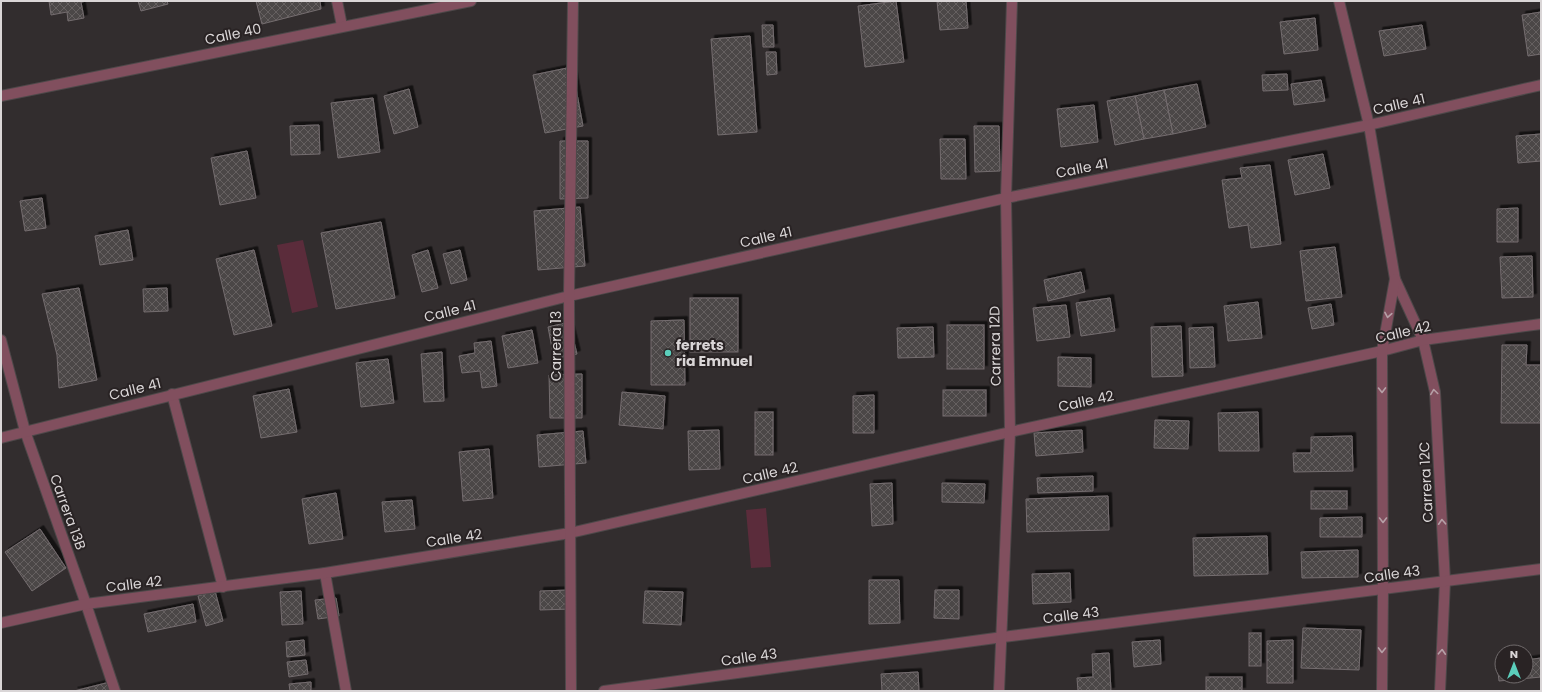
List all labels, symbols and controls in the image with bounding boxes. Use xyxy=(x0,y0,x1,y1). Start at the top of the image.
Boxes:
street label: Calle 40 xyxy=(203,18,263,50)
street label: Calle 41 xyxy=(1371,88,1427,120)
street label: Calle 41 xyxy=(1054,153,1110,183)
street label: Calle 41 xyxy=(738,221,794,253)
street label: Calle 41 xyxy=(422,295,478,327)
street label: Carrera 12D xyxy=(984,306,1006,386)
street label: Carrera 13 xyxy=(546,311,566,381)
one-way arrow xyxy=(1384,312,1393,318)
street label: Calle 42 xyxy=(1373,316,1433,348)
place label: ferrets ria Emnuel xyxy=(676,335,753,371)
marker: ferrets ria Emnuel xyxy=(663,348,673,358)
street label: Calle 41 xyxy=(107,373,163,405)
street label: Calle 42 xyxy=(1056,385,1116,417)
one-way arrow xyxy=(1378,387,1387,393)
one-way arrow xyxy=(1430,389,1439,396)
street label: Carrera 12C xyxy=(1414,441,1438,523)
street label: Calle 42 xyxy=(740,457,800,489)
street label: Carrera 13B xyxy=(45,471,91,553)
one-way arrow xyxy=(1379,517,1387,523)
one-way arrow xyxy=(1438,519,1446,525)
street label: Calle 42 xyxy=(425,524,483,552)
street label: Calle 43 xyxy=(1363,560,1421,588)
street label: Calle 42 xyxy=(105,571,163,597)
street label: Calle 43 xyxy=(1042,602,1100,628)
street label: Calle 43 xyxy=(720,643,778,671)
north arrow xyxy=(1494,644,1534,684)
text: N xyxy=(1510,646,1518,662)
one-way arrow xyxy=(1378,647,1386,653)
one-way arrow xyxy=(1437,649,1446,655)

